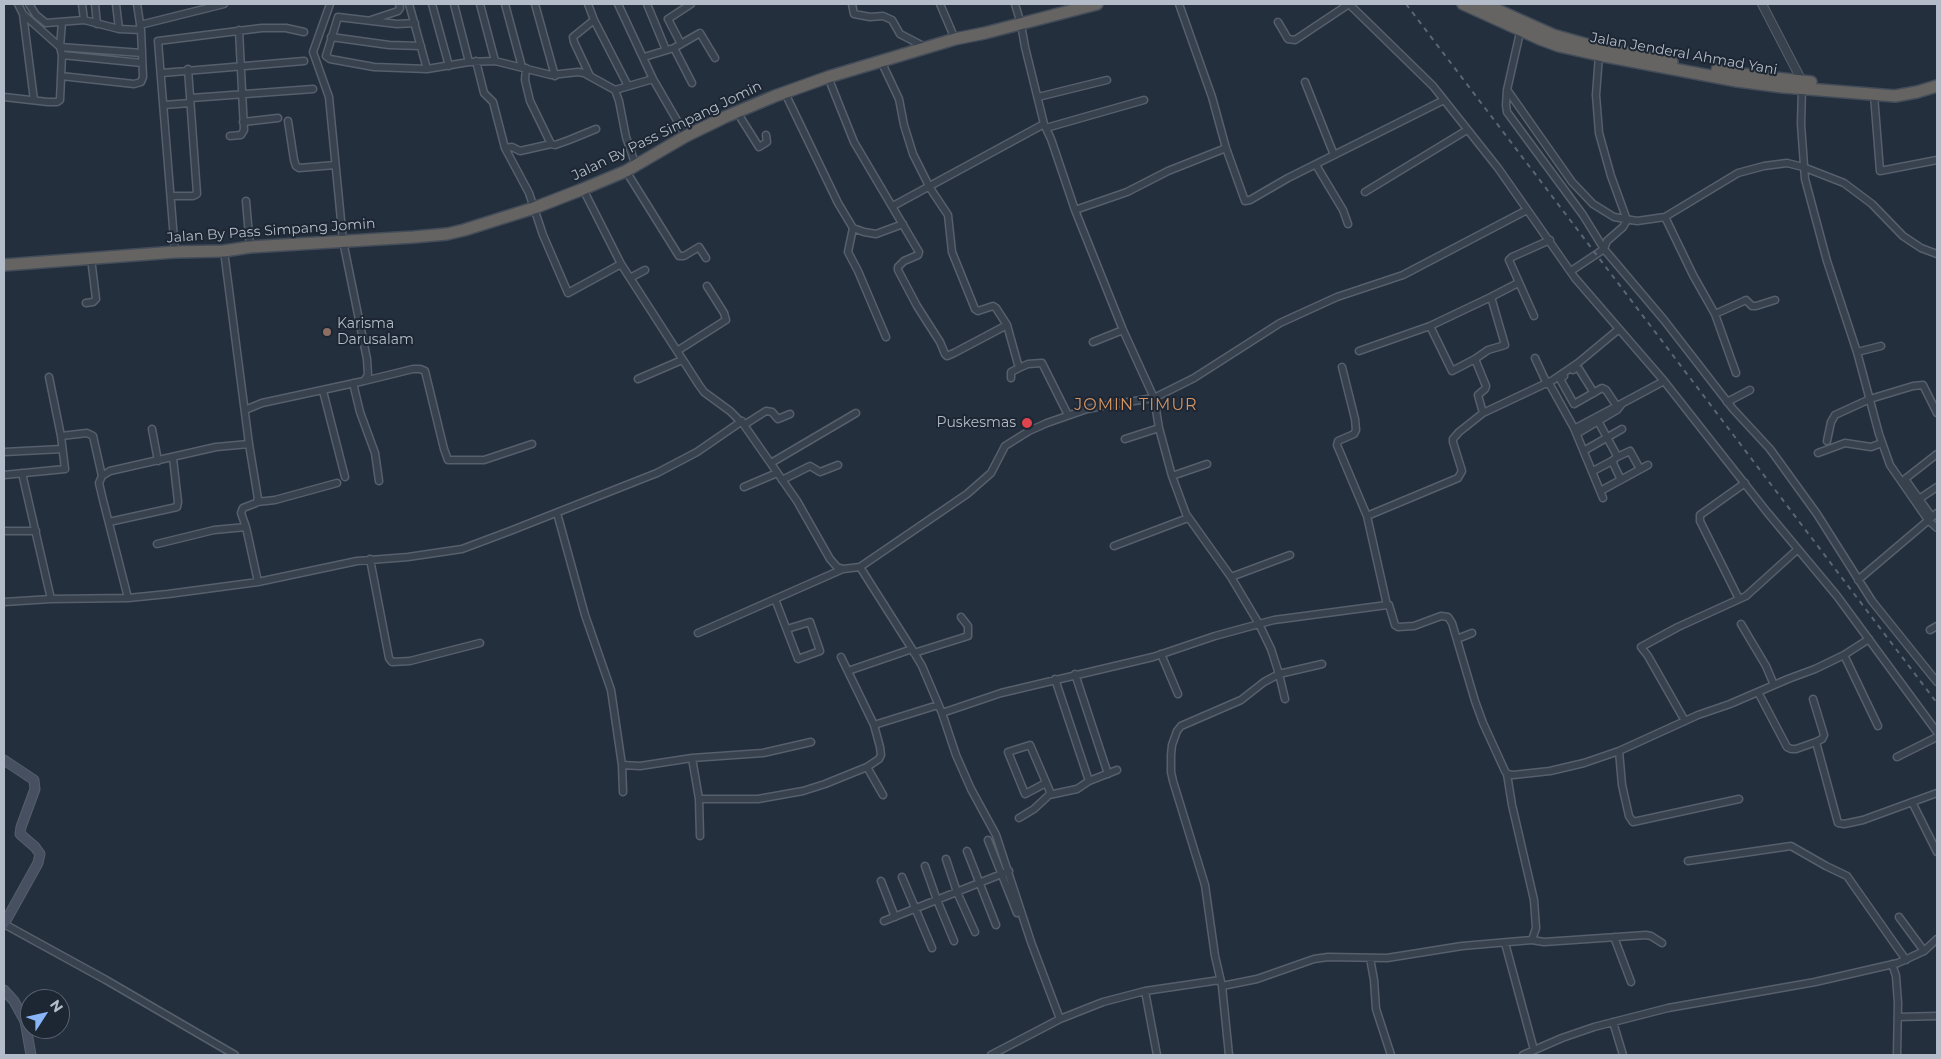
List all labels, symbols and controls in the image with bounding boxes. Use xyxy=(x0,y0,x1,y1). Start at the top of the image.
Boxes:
street label: Jalan Jenderal Ahmad Yani xyxy=(1589,29,1779,79)
street label: Jalan By Pass Simpang Jomin xyxy=(569,78,765,184)
street label: Jalan By Pass Simpang Jomin xyxy=(166,215,376,247)
place label: Karisma Darusalam xyxy=(337,316,414,348)
marker: Karisma Darusalam xyxy=(321,326,333,338)
district label: JOMIN TIMUR xyxy=(1073,395,1199,415)
place label: Puskesmas xyxy=(936,415,1016,431)
marker: Puskesmas xyxy=(1020,416,1034,430)
north arrow xyxy=(20,989,70,1039)
text: N xyxy=(46,996,67,1016)

